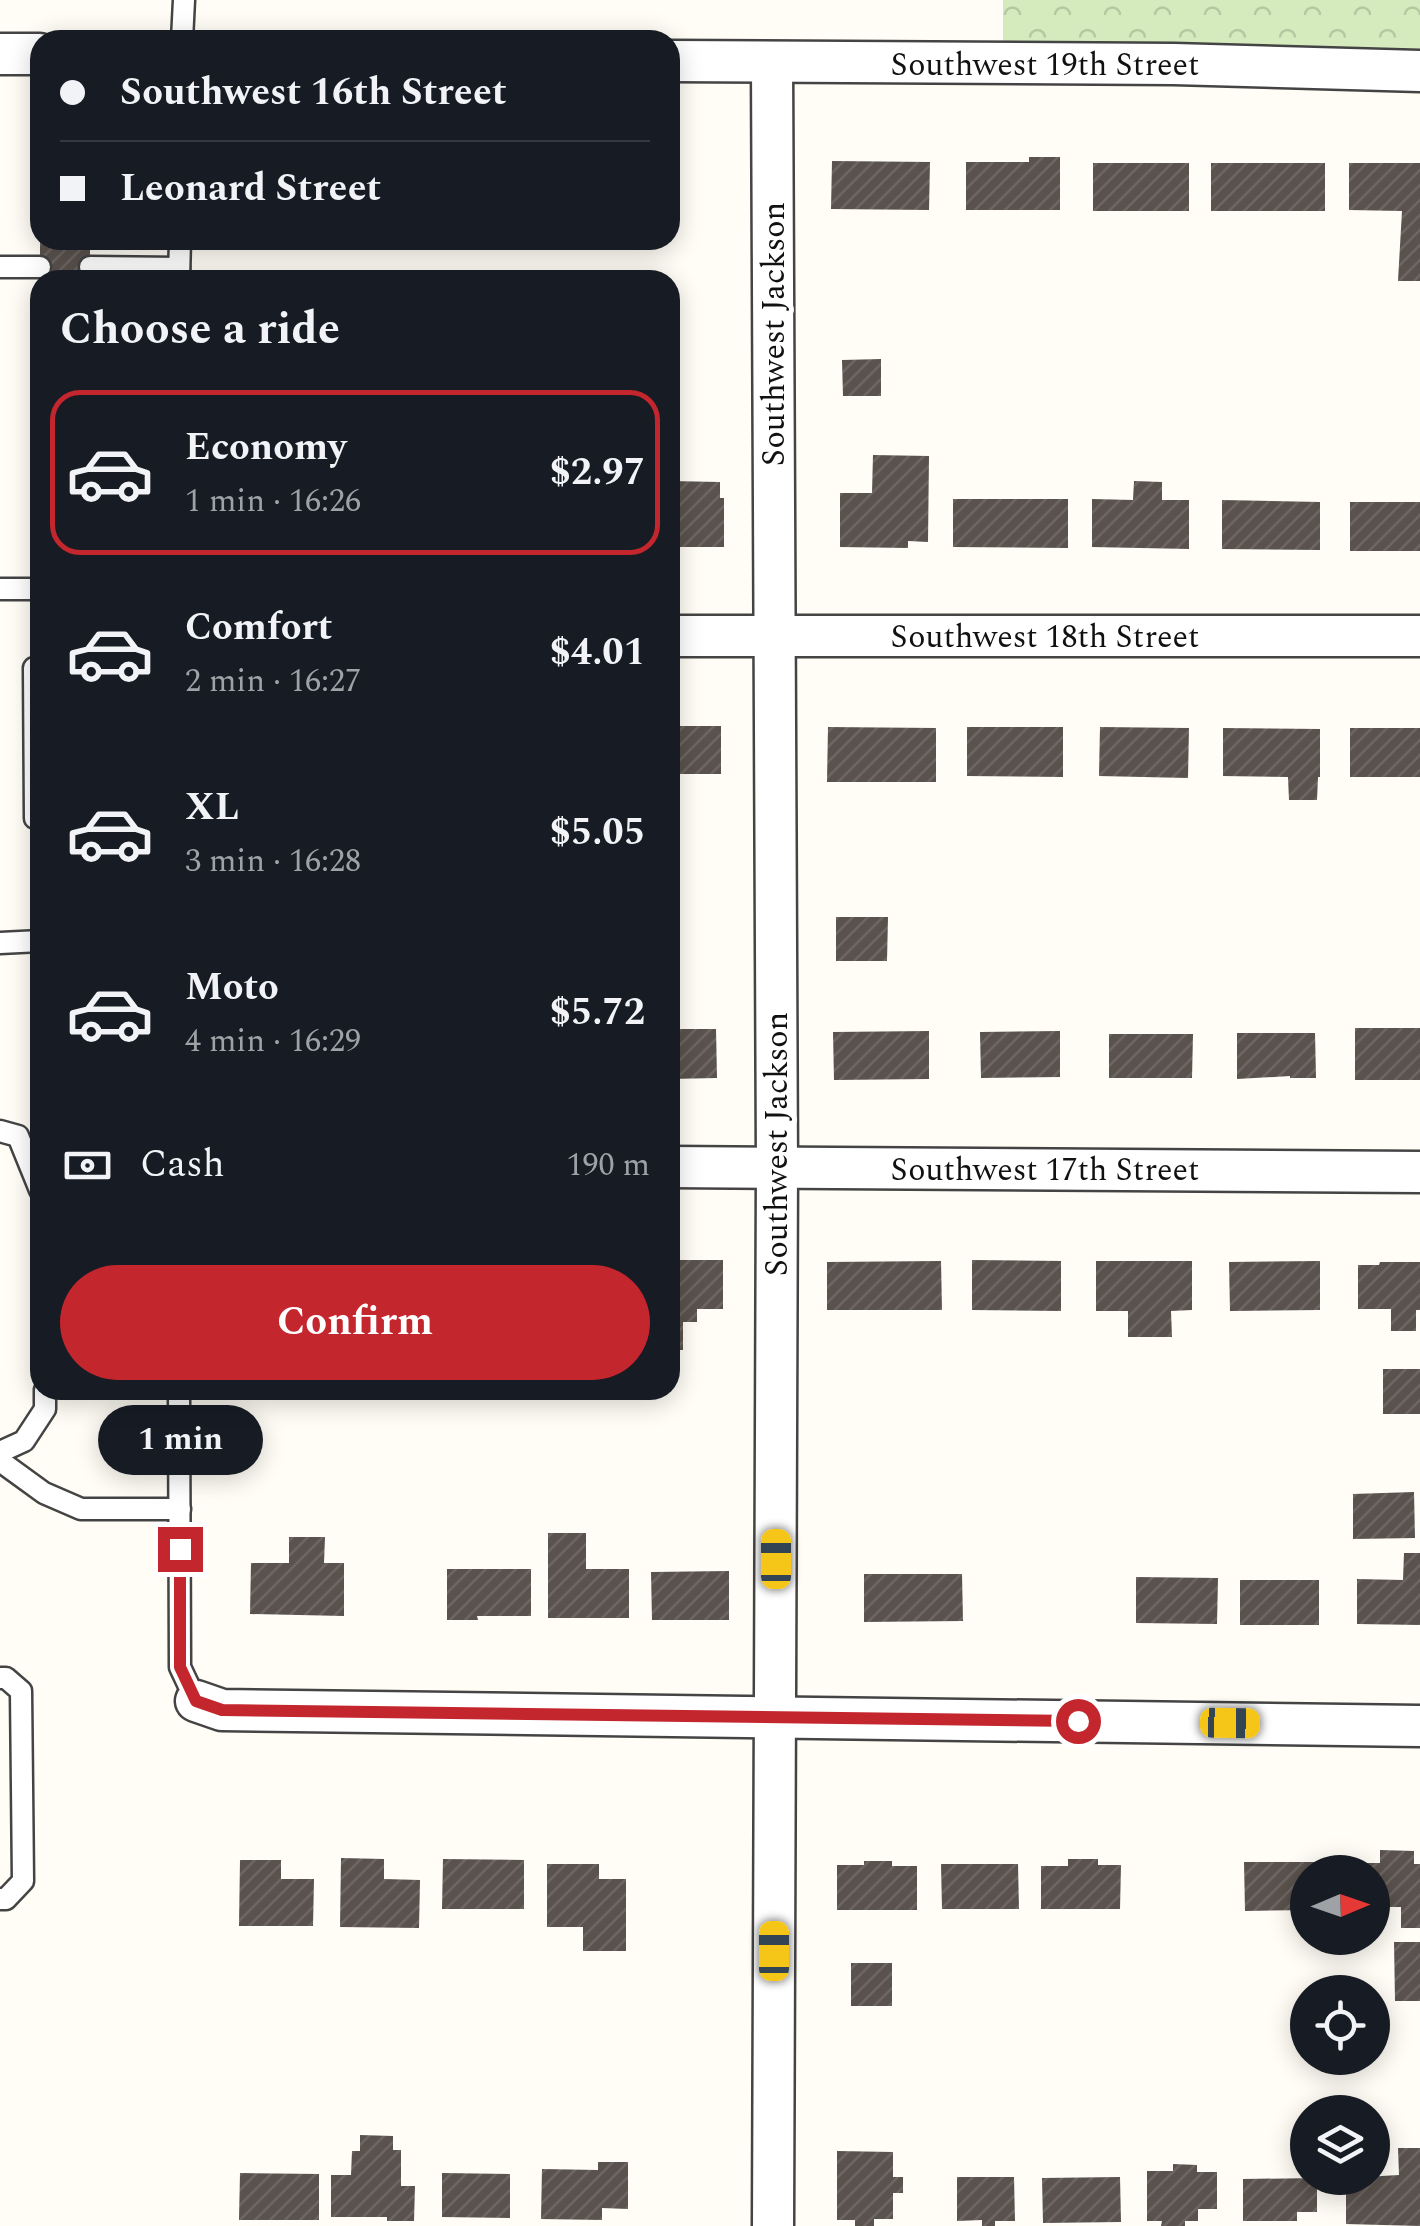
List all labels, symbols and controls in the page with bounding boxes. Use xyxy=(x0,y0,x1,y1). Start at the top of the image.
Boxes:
street label: Southwest 19th Street xyxy=(891,41,1199,90)
text: Southwest 16th Street xyxy=(120,64,507,122)
text: Leonard Street xyxy=(120,160,381,218)
street label: Southwest Jackson xyxy=(750,202,799,466)
text: Choose a ride xyxy=(60,295,340,364)
text: Economy xyxy=(185,419,346,477)
icon: car xyxy=(65,428,155,518)
text: $2.97 xyxy=(550,444,645,502)
text: 1 min · 16:26 xyxy=(185,477,361,526)
text: Comfort xyxy=(185,599,332,657)
icon: car xyxy=(65,608,155,698)
street label: Southwest 18th Street xyxy=(891,613,1199,662)
text: $4.01 xyxy=(550,624,645,682)
text: 2 min · 16:27 xyxy=(185,657,361,706)
text: XL xyxy=(185,779,239,837)
icon: car xyxy=(65,788,155,878)
text: $5.05 xyxy=(550,804,645,862)
text: 3 min · 16:28 xyxy=(185,837,361,886)
text: Moto xyxy=(185,959,279,1017)
icon: car xyxy=(65,968,155,1058)
text: $5.72 xyxy=(550,984,645,1042)
street label: Southwest Jackson xyxy=(753,1012,802,1276)
text: 4 min · 16:29 xyxy=(185,1017,361,1066)
text: Cash xyxy=(140,1136,225,1194)
icon: cash xyxy=(60,1138,115,1193)
text: 190 m xyxy=(566,1141,650,1190)
street label: Southwest 17th Street xyxy=(891,1146,1199,1195)
button: Confirm xyxy=(60,1265,650,1380)
callout: 1 min xyxy=(98,1404,262,1474)
text: 1 min xyxy=(138,1415,223,1464)
route end xyxy=(158,1527,203,1572)
car xyxy=(761,1529,791,1589)
route start xyxy=(1056,1699,1101,1744)
car xyxy=(1200,1707,1260,1739)
north arrow xyxy=(1290,1855,1390,1955)
map controls xyxy=(1290,1855,1390,2195)
car xyxy=(759,1921,789,1981)
button: locate xyxy=(1290,1975,1390,2075)
button: layers xyxy=(1290,2095,1390,2195)

